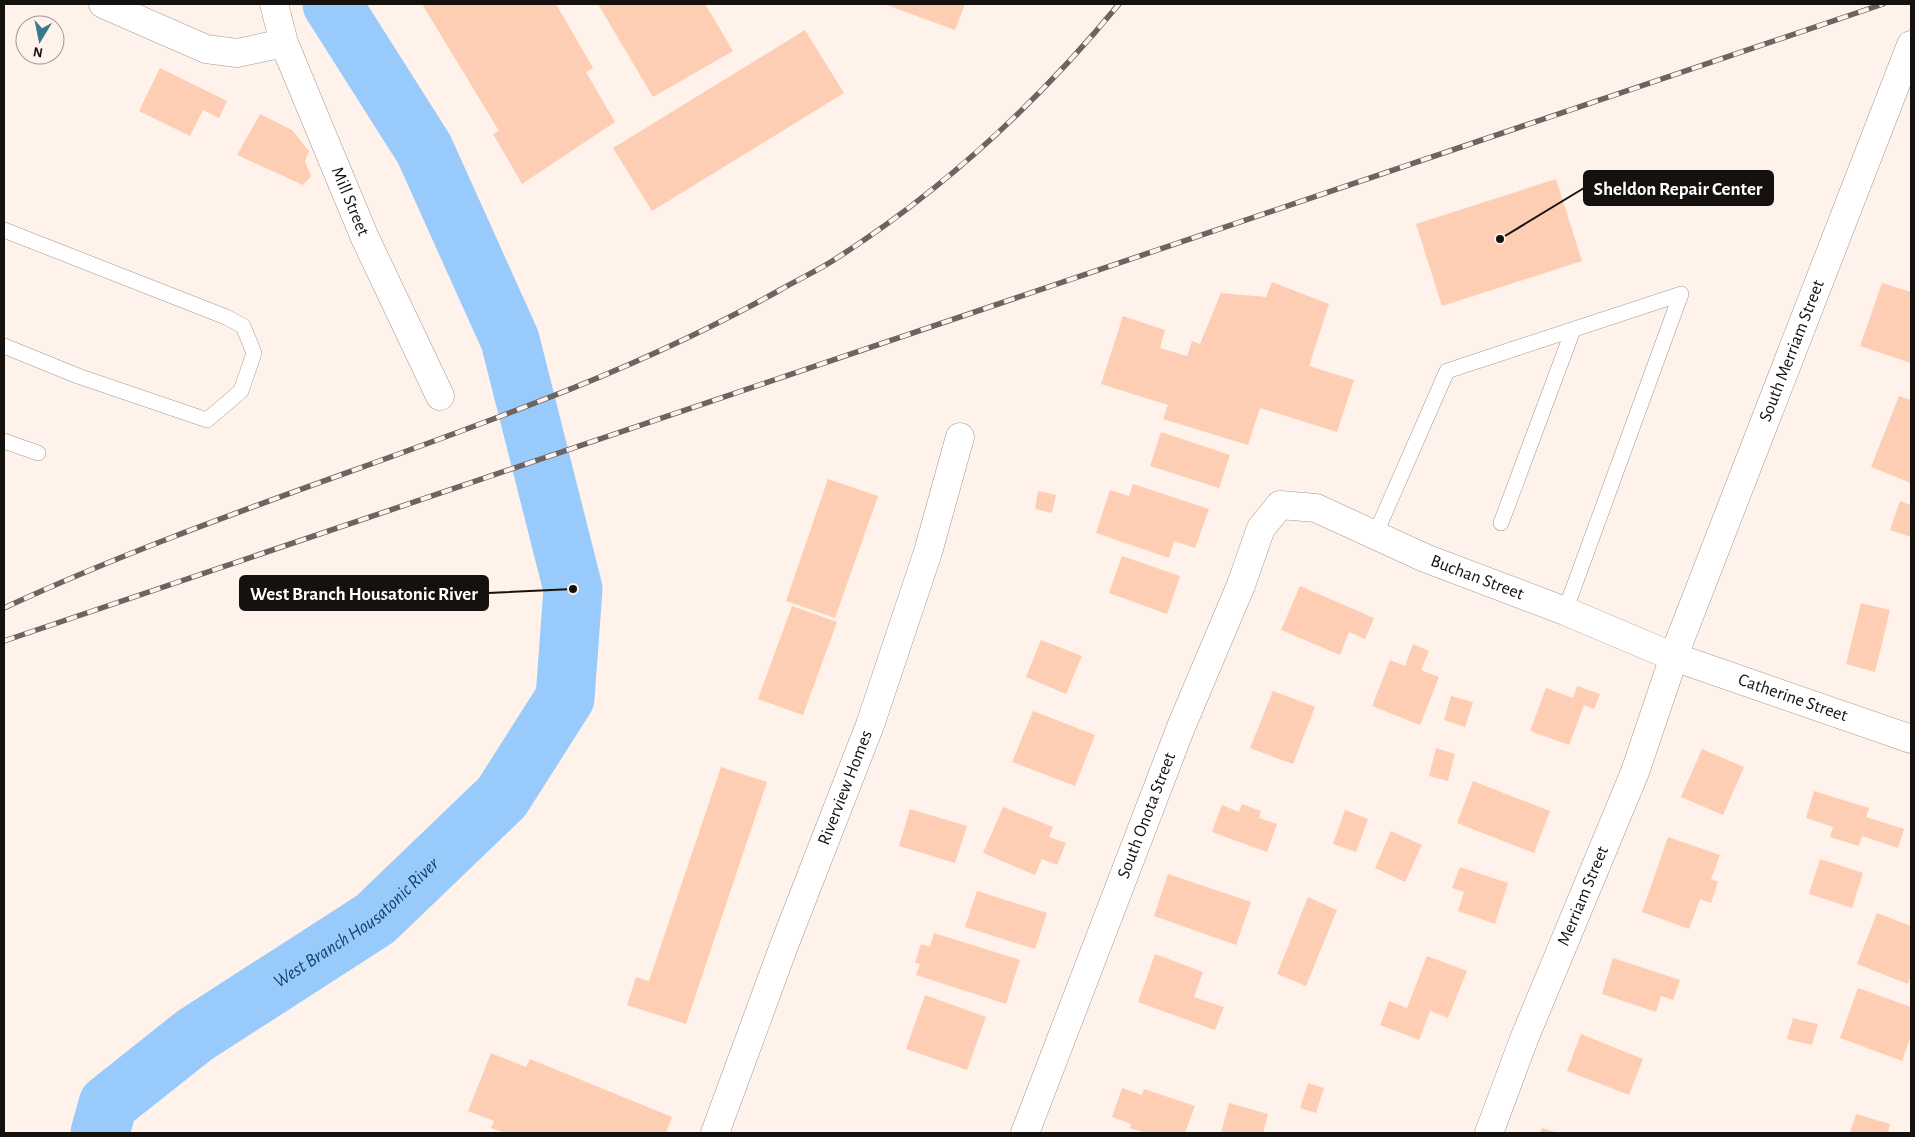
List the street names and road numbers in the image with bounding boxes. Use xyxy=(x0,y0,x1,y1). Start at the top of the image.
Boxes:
street label: Mill Street xyxy=(328,164,372,239)
street label: South Merriam Street xyxy=(1757,277,1828,424)
street label: Buchan Street xyxy=(1428,552,1526,604)
street label: Catherine Street xyxy=(1736,671,1850,725)
street label: Riverview Homes xyxy=(815,728,876,848)
street label: South Onota Street xyxy=(1115,750,1179,881)
street label: Merriam Street xyxy=(1555,843,1612,949)

